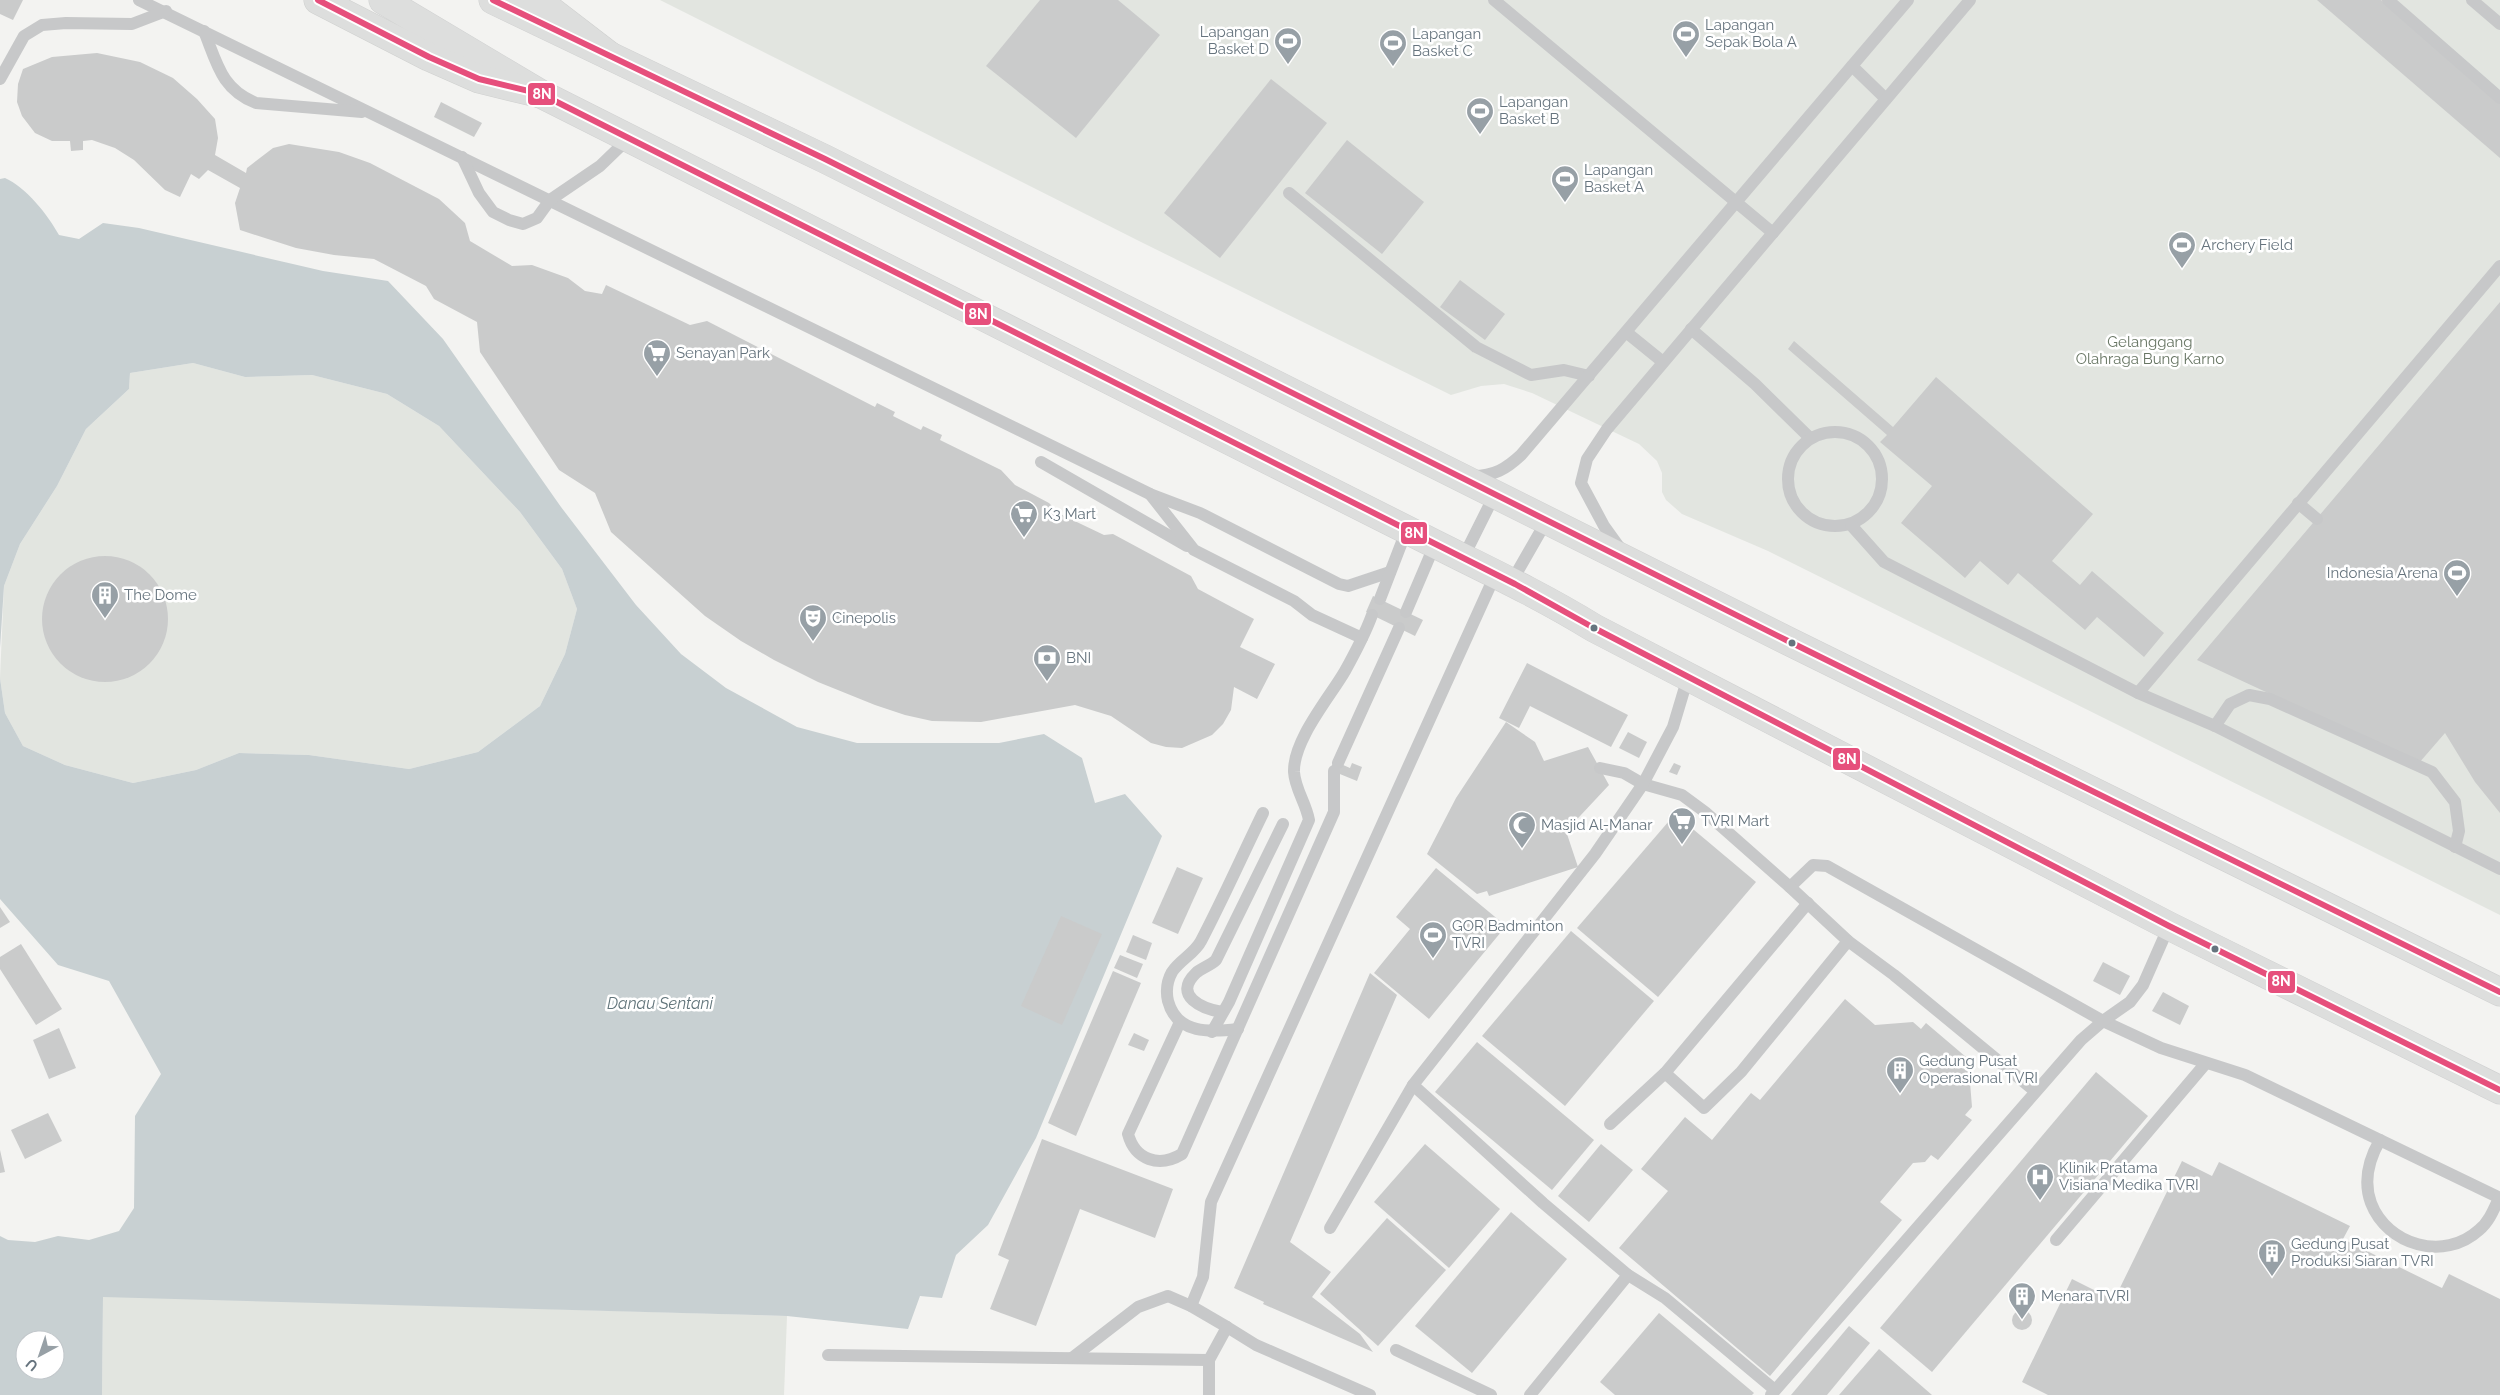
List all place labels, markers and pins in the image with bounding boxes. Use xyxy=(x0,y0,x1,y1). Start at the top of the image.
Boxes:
place label: Lapangan Sepak Bola A xyxy=(1705,16,1797,51)
sports icon: Lapangan Sepak Bola A xyxy=(1671,19,1701,58)
place label: Lapangan Basket D xyxy=(1200,23,1269,58)
place label: Lapangan Basket C xyxy=(1412,25,1481,60)
sports icon: Lapangan Basket D xyxy=(1273,26,1303,65)
sports icon: Lapangan Basket C xyxy=(1378,28,1408,67)
place label: Lapangan Basket B xyxy=(1499,93,1568,128)
sports icon: Lapangan Basket B xyxy=(1465,96,1495,135)
place label: Lapangan Basket A xyxy=(1584,161,1653,196)
sports icon: Lapangan Basket A xyxy=(1550,164,1580,203)
sports icon: Archery Field xyxy=(2167,230,2197,269)
place label: Archery Field xyxy=(2201,236,2293,254)
supermarket icon: Senayan Park xyxy=(642,338,672,377)
place label: Senayan Park xyxy=(676,344,770,362)
supermarket icon: K3 Mart xyxy=(1009,499,1039,538)
place label: K3 Mart xyxy=(1043,505,1096,523)
sports icon: Indonesia Arena xyxy=(2442,558,2472,597)
place label: Indonesia Arena xyxy=(2327,564,2438,582)
building icon: The Dome xyxy=(90,580,120,619)
place label: The Dome xyxy=(124,586,197,604)
theatre icon: Cinepolis xyxy=(798,603,828,642)
place label: Cinepolis xyxy=(832,609,896,627)
unlabelled marker xyxy=(1589,623,1599,633)
unlabelled marker xyxy=(1787,638,1797,648)
bank icon: BNI xyxy=(1032,643,1062,682)
place label: BNI xyxy=(1066,649,1091,667)
supermarket icon: TVRI Mart xyxy=(1667,806,1697,845)
mosque icon: Masjid Al-Manar xyxy=(1507,810,1537,849)
place label: TVRI Mart xyxy=(1701,812,1769,830)
place label: Masjid Al-Manar xyxy=(1541,816,1653,834)
place label: GOR Badminton TVRI xyxy=(1452,917,1563,952)
sports icon: GOR Badminton TVRI xyxy=(1418,920,1448,959)
unlabelled marker xyxy=(2210,944,2220,954)
place label: Gedung Pusat Operasional TVRI xyxy=(1919,1052,2038,1087)
building icon: Gedung Pusat Operasional TVRI xyxy=(1885,1055,1915,1094)
place label: Klinik Pratama Visiana Medika TVRI xyxy=(2059,1159,2199,1194)
hospital icon: Klinik Pratama Visiana Medika TVRI xyxy=(2025,1162,2055,1201)
place label: Gedung Pusat Produksi Siaran TVRI xyxy=(2291,1235,2434,1270)
building icon: Gedung Pusat Produksi Siaran TVRI xyxy=(2257,1238,2287,1277)
building icon: Menara TVRI xyxy=(2007,1281,2037,1320)
place label: Menara TVRI xyxy=(2041,1287,2129,1305)

